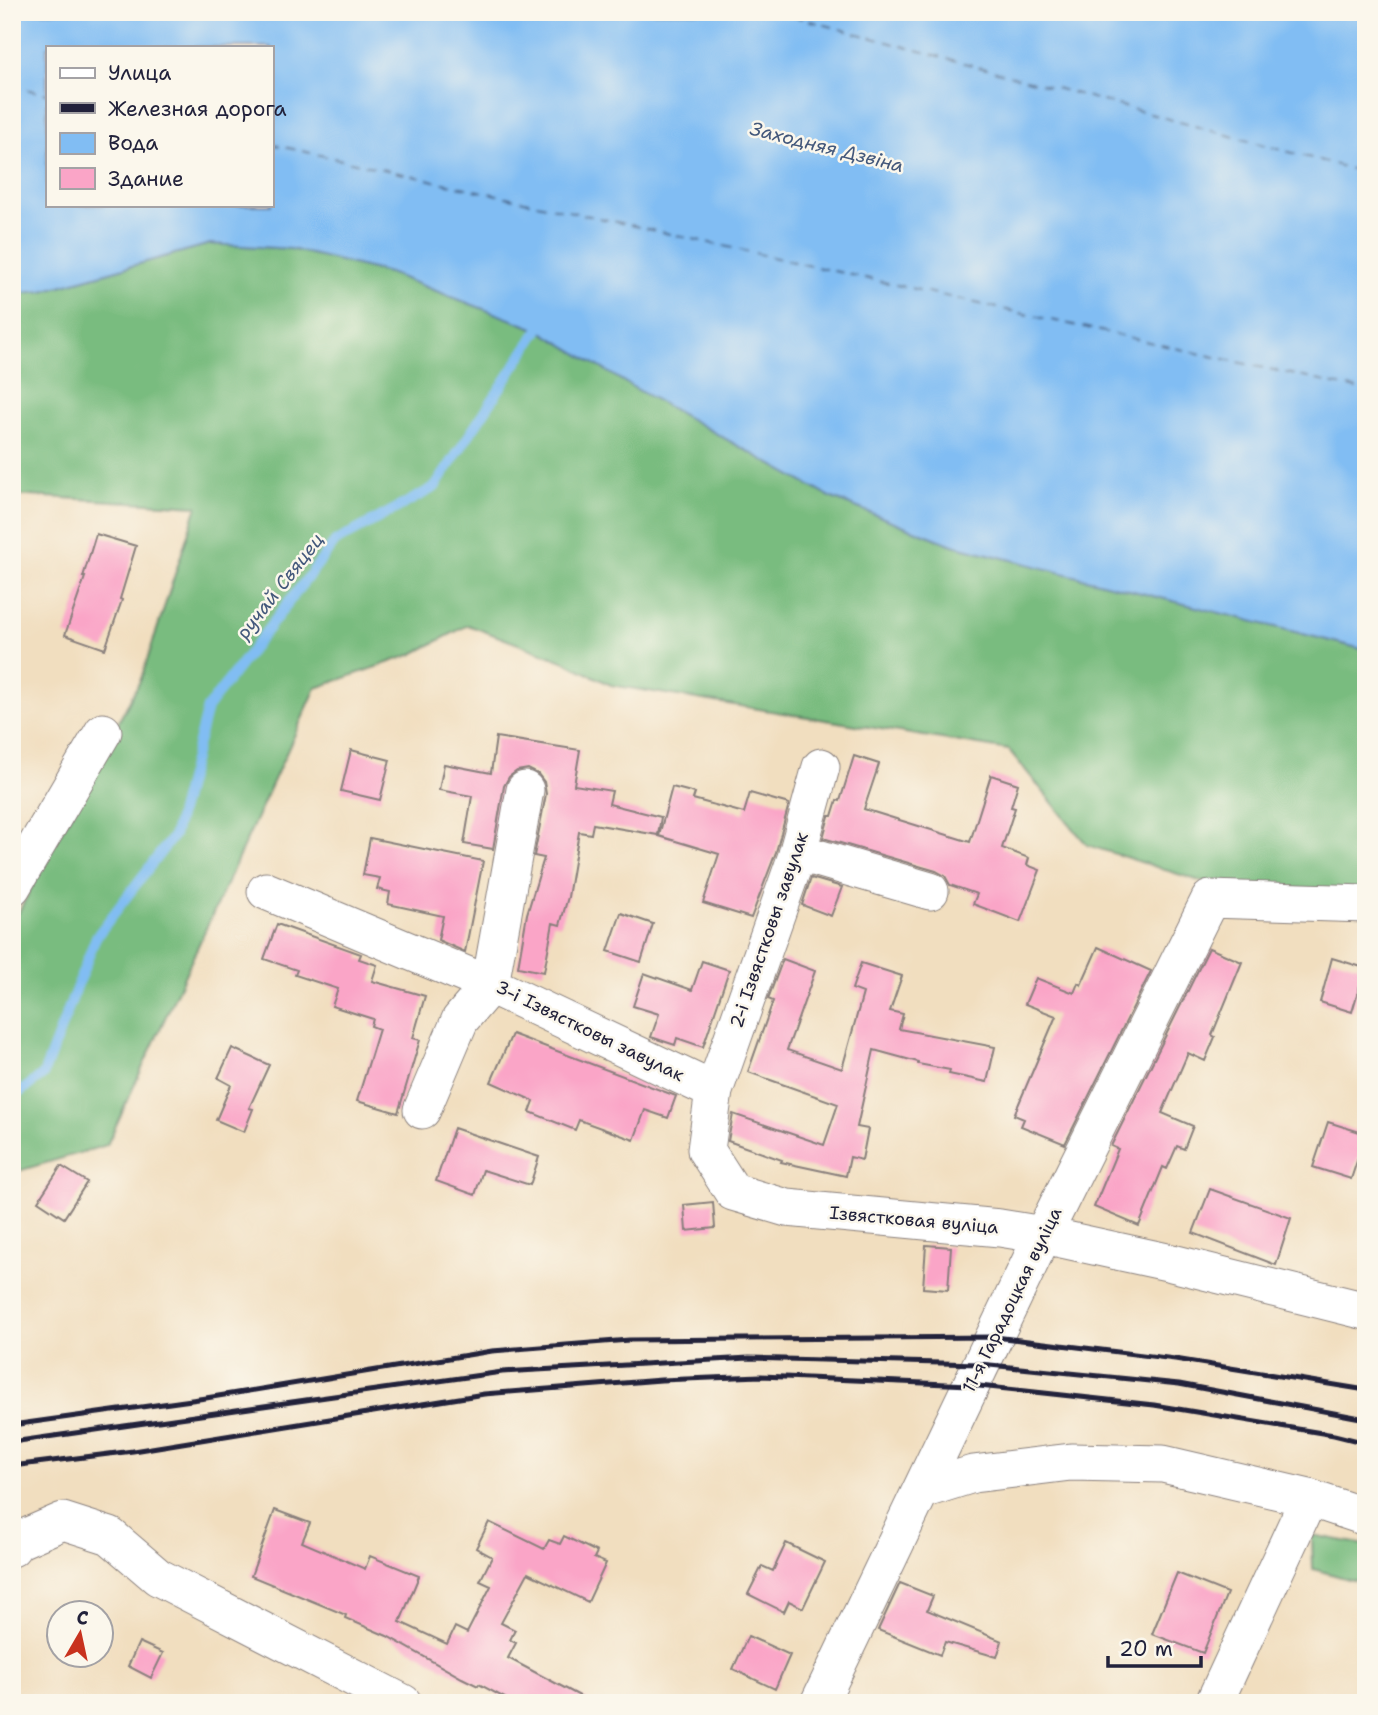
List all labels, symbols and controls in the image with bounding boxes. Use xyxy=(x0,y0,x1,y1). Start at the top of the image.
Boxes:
legend xyxy=(46,46,273,206)
text: Улица xyxy=(108,59,171,87)
text: Железная дорога xyxy=(108,95,287,123)
water label: Заходняя Дзвіна xyxy=(748,116,906,178)
text: Вода xyxy=(108,129,158,157)
text: Здание xyxy=(108,165,184,193)
water label: ручай Свяцец xyxy=(230,528,329,645)
street label: 2-і Ізвястковы завулак xyxy=(724,828,814,1031)
street label: 3-і Ізвястковы завулак xyxy=(492,975,689,1087)
street label: Ізвястковая вуліца xyxy=(828,1201,1000,1239)
street label: 11-я Гарадоцкая вуліца xyxy=(957,1203,1067,1397)
north arrow xyxy=(46,1600,116,1670)
text: С xyxy=(75,1604,90,1631)
scale bar xyxy=(1108,1624,1201,1668)
text: 20 m xyxy=(1119,1635,1173,1663)

